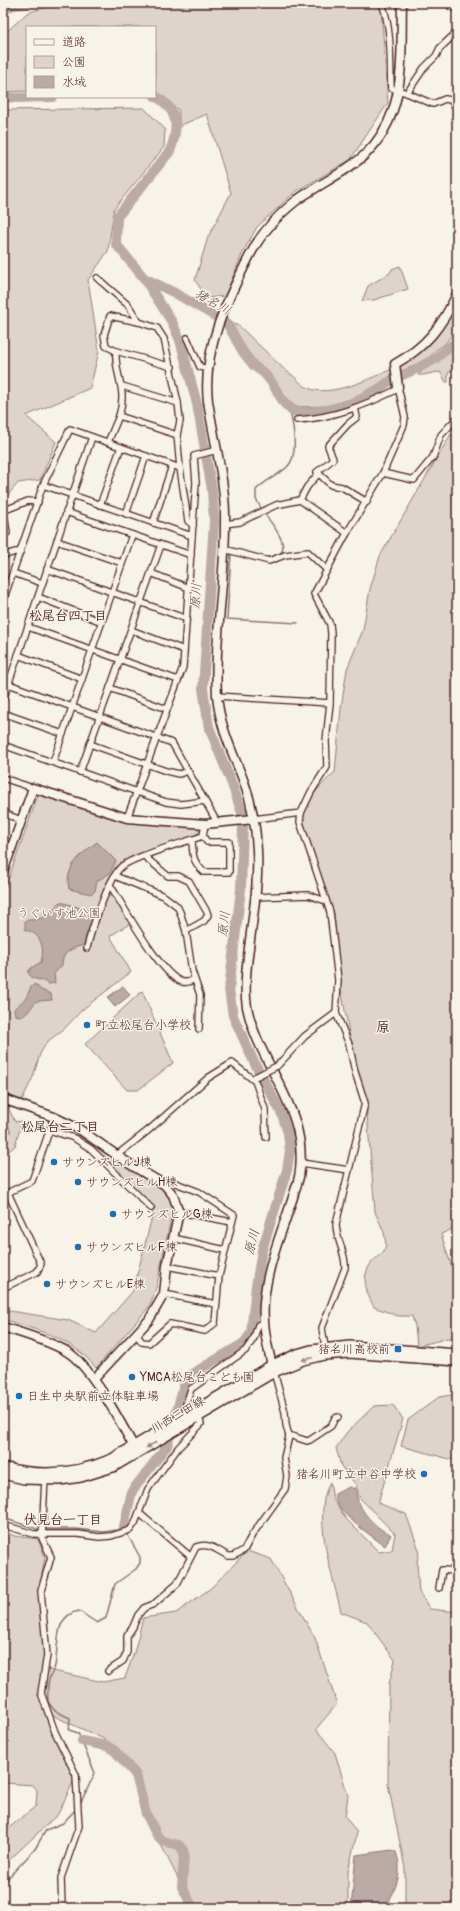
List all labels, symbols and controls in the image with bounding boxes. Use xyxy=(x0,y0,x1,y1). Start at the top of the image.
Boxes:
legend xyxy=(26,26,156,98)
text: 道路 xyxy=(62,35,86,50)
text: 公園 xyxy=(62,55,86,70)
text: 水域 xyxy=(62,75,86,90)
water label: 猪名川 xyxy=(192,285,234,319)
water label: 原川 xyxy=(187,582,205,610)
district label: 松尾台四丁目 xyxy=(29,608,107,624)
park label: うぐいす池公園 xyxy=(17,906,101,921)
water label: 原川 xyxy=(214,910,234,938)
place label: 町立松尾台小学校 xyxy=(95,1018,191,1033)
district label: 原 xyxy=(376,1019,390,1036)
marker: 町立松尾台小学校 xyxy=(82,1020,92,1030)
district label: 松尾台二丁目 xyxy=(21,1119,99,1135)
place label: サウンズヒルJ棟 xyxy=(62,1155,152,1170)
marker: サウンズヒルJ棟 xyxy=(49,1157,59,1167)
place label: サウンズヒルH棟 xyxy=(86,1175,177,1190)
marker: サウンズヒルH棟 xyxy=(73,1177,83,1187)
place label: サウンズヒルG棟 xyxy=(121,1207,213,1222)
marker: サウンズヒルG棟 xyxy=(108,1209,118,1219)
water label: 原川 xyxy=(241,1227,263,1257)
place label: サウンズヒルF棟 xyxy=(86,1240,177,1255)
marker: サウンズヒルF棟 xyxy=(73,1242,83,1252)
place label: サウンズヒルE棟 xyxy=(55,1277,145,1292)
marker: サウンズヒルE棟 xyxy=(42,1279,52,1289)
place label: 猪名川高校前 xyxy=(318,1342,390,1357)
marker: 猪名川高校前 xyxy=(393,1344,403,1354)
one-way arrow xyxy=(301,1356,313,1362)
place label: YMCA松尾台こども園 xyxy=(139,1370,255,1385)
marker: YMCA松尾台こども園 xyxy=(127,1372,137,1382)
place label: 日生中央駅前立体駐車場 xyxy=(27,1389,159,1404)
marker: 日生中央駅前立体駐車場 xyxy=(14,1391,24,1401)
street label: 川西三田線 xyxy=(148,1393,208,1437)
one-way arrow xyxy=(146,1441,156,1449)
place label: 猪名川町立中谷中学校 xyxy=(296,1467,416,1482)
marker: 猪名川町立中谷中学校 xyxy=(419,1469,429,1479)
district label: 伏見台一丁目 xyxy=(24,1512,102,1528)

